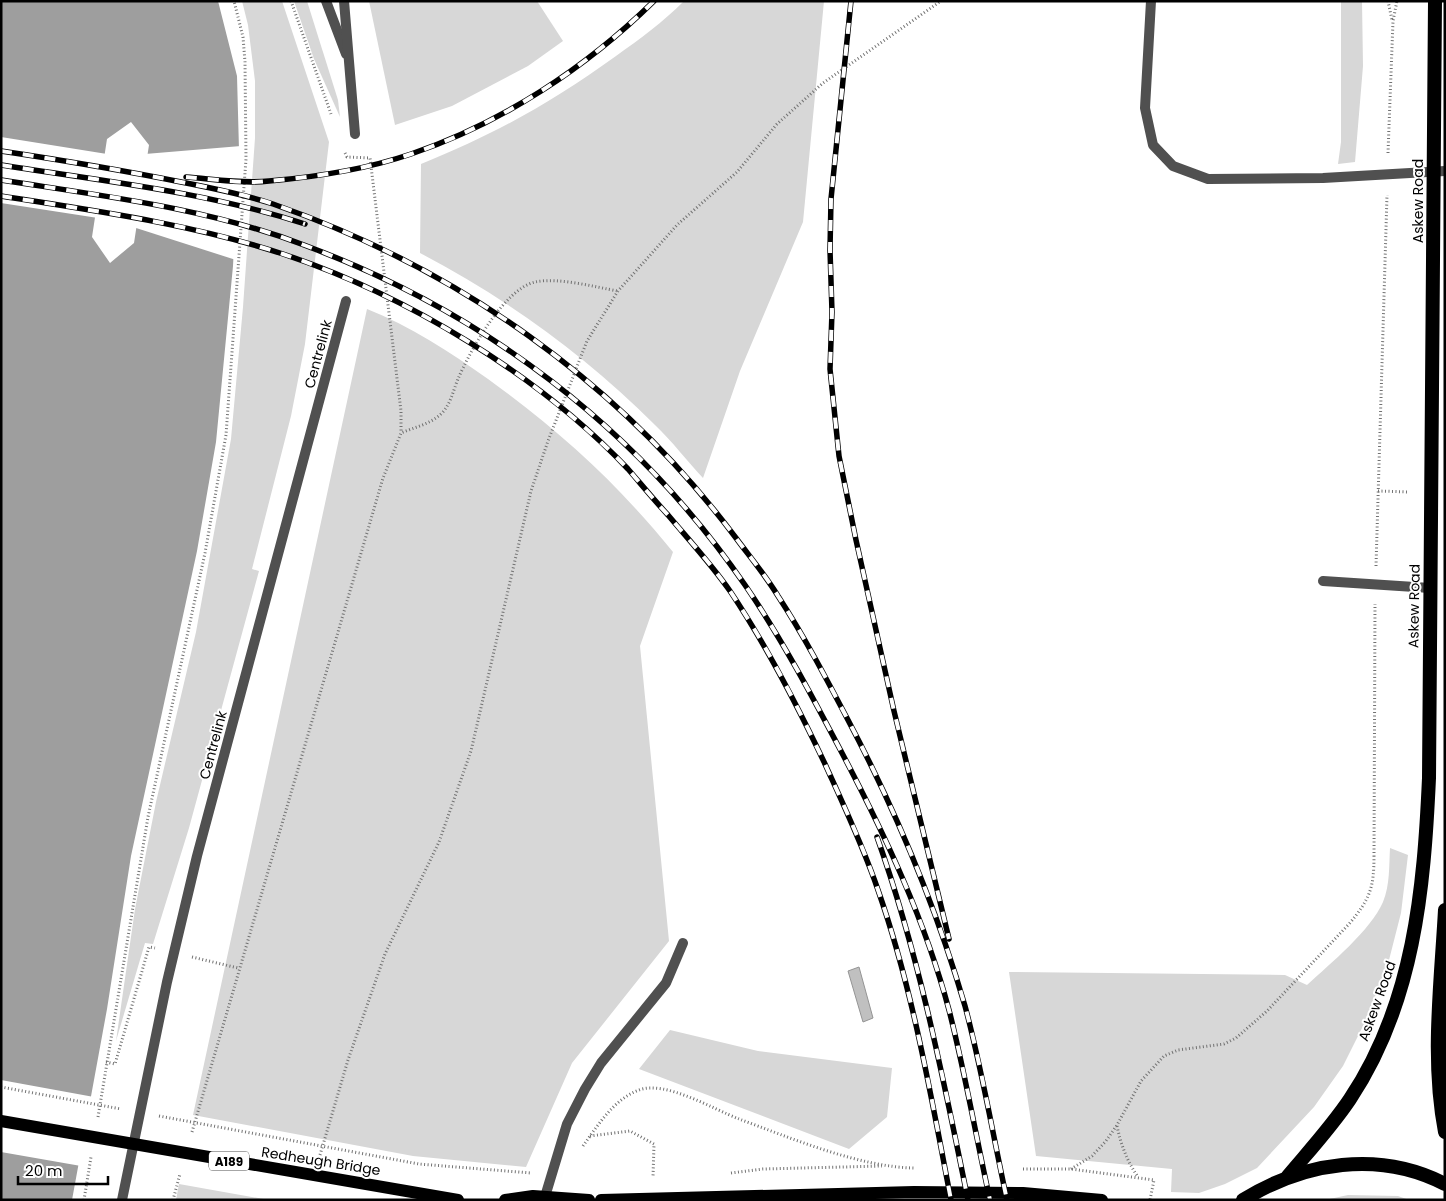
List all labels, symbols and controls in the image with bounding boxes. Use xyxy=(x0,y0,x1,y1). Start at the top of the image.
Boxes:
street label: Askew Road xyxy=(1408,159,1428,243)
street label: Centrelink xyxy=(299,317,337,391)
street label: Askew Road xyxy=(1403,564,1425,648)
street label: Centrelink xyxy=(194,708,232,782)
street label: Askew Road xyxy=(1353,958,1401,1044)
street label: Redheugh Bridge xyxy=(260,1142,382,1180)
road number: A189 xyxy=(209,1152,249,1170)
scale bar xyxy=(18,1154,108,1186)
text: 20 m xyxy=(25,1160,63,1181)

